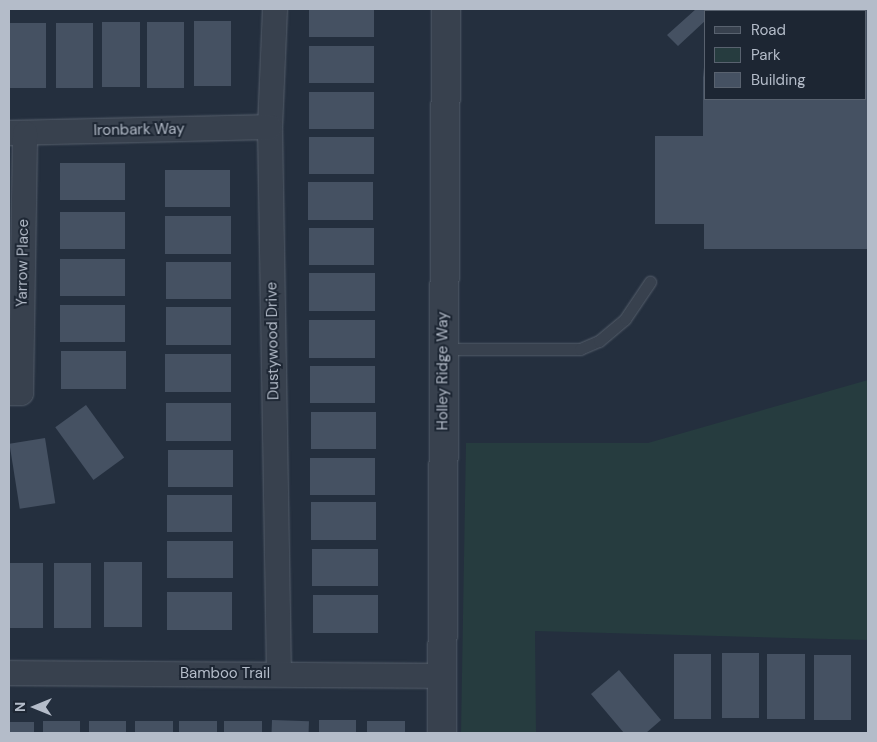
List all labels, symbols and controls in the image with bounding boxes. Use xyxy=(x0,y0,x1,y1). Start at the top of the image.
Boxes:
legend xyxy=(704,10,867,100)
text: Road xyxy=(751,20,786,40)
text: Park xyxy=(751,45,781,65)
text: Building xyxy=(751,70,806,90)
street label: Ironbark Way xyxy=(93,120,185,140)
street label: Yarrow Place xyxy=(13,219,33,307)
street label: Dustywood Drive xyxy=(263,282,283,400)
street label: Holley Ridge Way xyxy=(434,312,452,430)
street label: Bamboo Trail xyxy=(180,665,270,683)
north arrow xyxy=(10,682,60,732)
text: N xyxy=(11,702,29,712)

